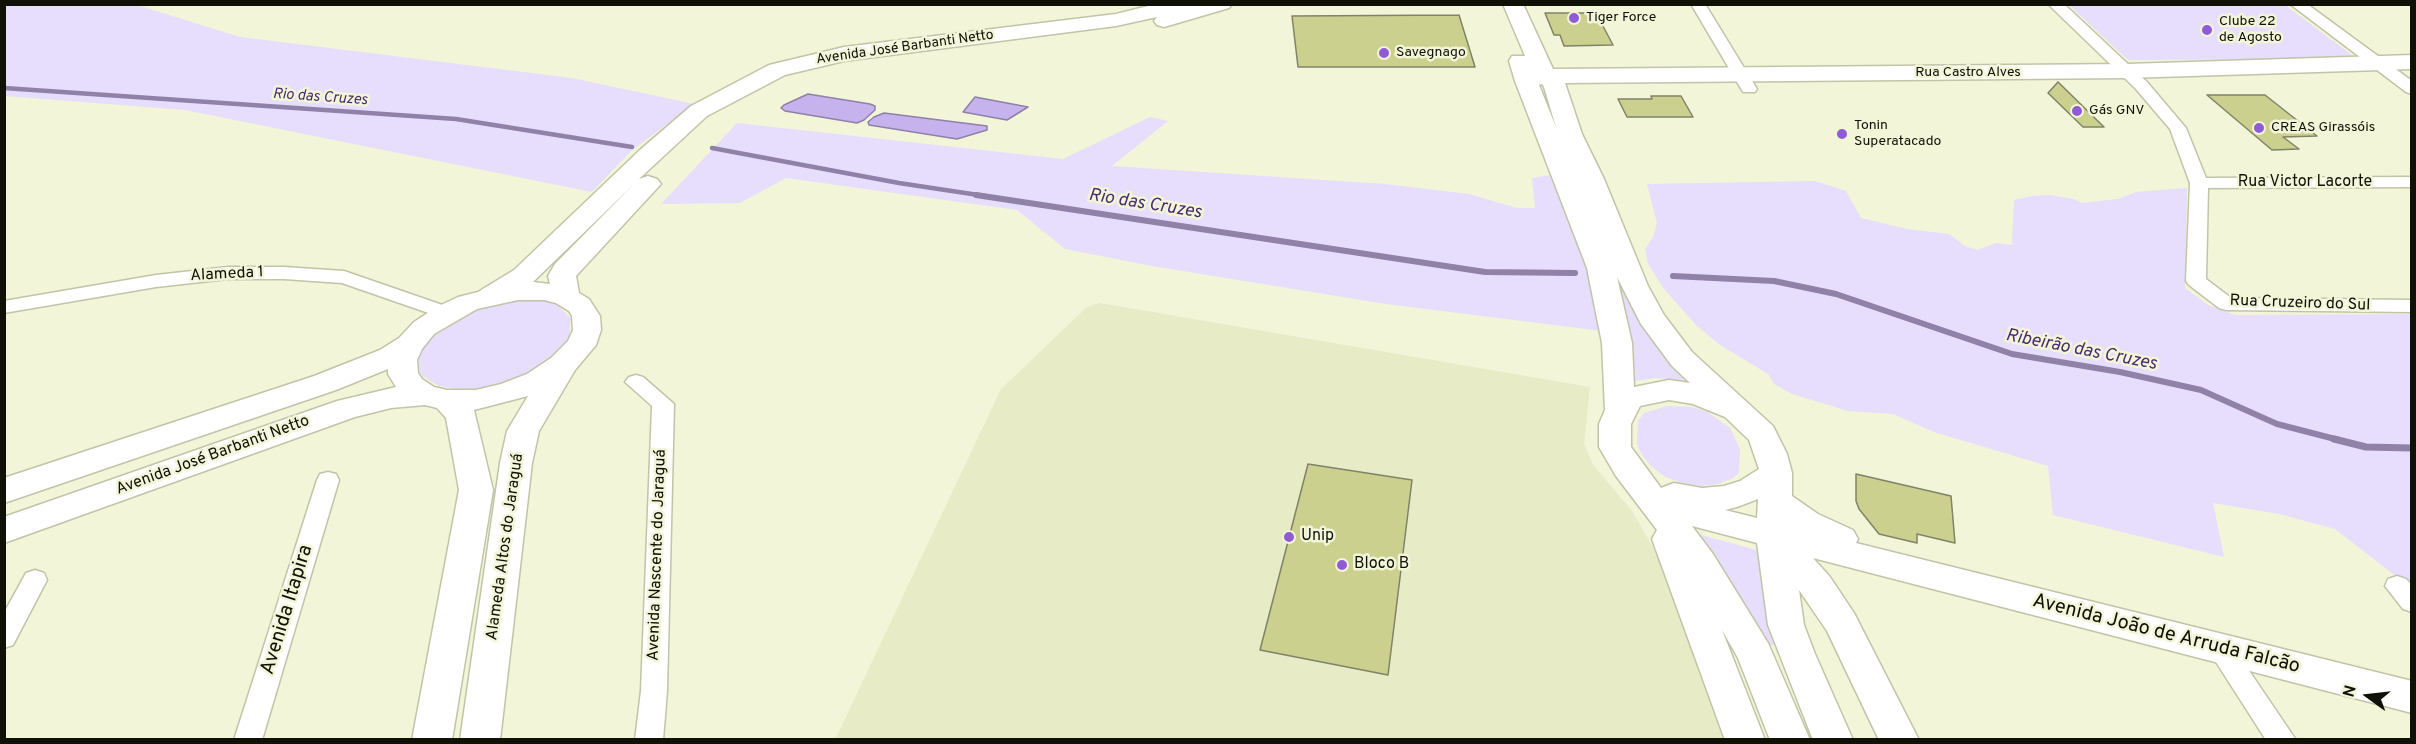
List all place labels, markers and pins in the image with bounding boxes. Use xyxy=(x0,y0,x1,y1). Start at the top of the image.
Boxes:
place label: Tiger Force xyxy=(1586,10,1656,26)
marker: Tiger Force xyxy=(1567,11,1581,25)
place label: Clube 22 de Agosto xyxy=(2219,14,2282,46)
marker: Clube 22 de Agosto xyxy=(2200,23,2214,37)
place label: Savegnago xyxy=(1396,45,1466,61)
marker: Savegnago xyxy=(1377,46,1391,60)
place label: Gás GNV xyxy=(2089,103,2144,119)
marker: Gás GNV xyxy=(2070,104,2084,118)
place label: Tonin Superatacado xyxy=(1854,118,1941,150)
place label: CREAS Girassóis xyxy=(2271,120,2375,136)
marker: CREAS Girassóis xyxy=(2252,121,2266,135)
marker: Tonin Superatacado xyxy=(1835,127,1849,141)
place label: Unip xyxy=(1301,527,1334,547)
marker: Unip xyxy=(1282,530,1296,544)
place label: Bloco B xyxy=(1354,555,1409,575)
marker: Bloco B xyxy=(1335,558,1349,572)

